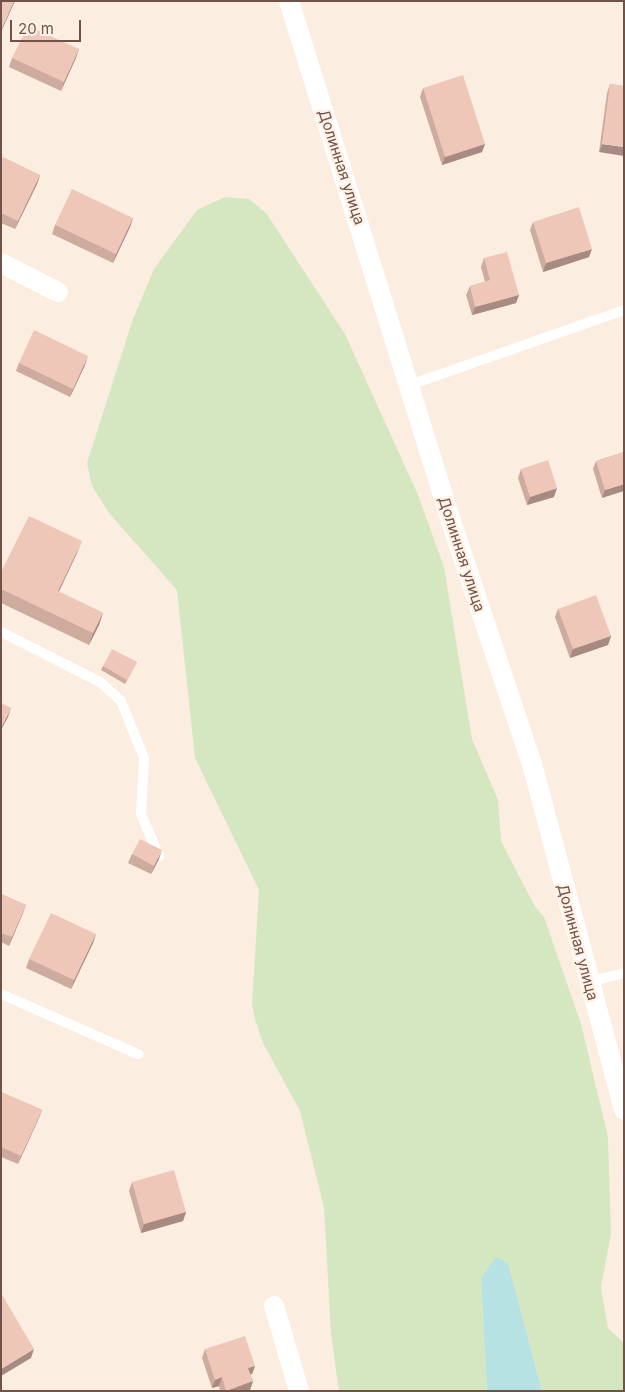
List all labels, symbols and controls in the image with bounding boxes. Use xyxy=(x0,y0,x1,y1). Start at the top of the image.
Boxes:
scale bar xyxy=(12,10,84,42)
text: 20 m xyxy=(18,19,54,38)
street label: Долинная улица xyxy=(315,107,369,227)
street label: Долинная улица xyxy=(435,494,489,614)
street label: Долинная улица xyxy=(554,882,602,1002)

